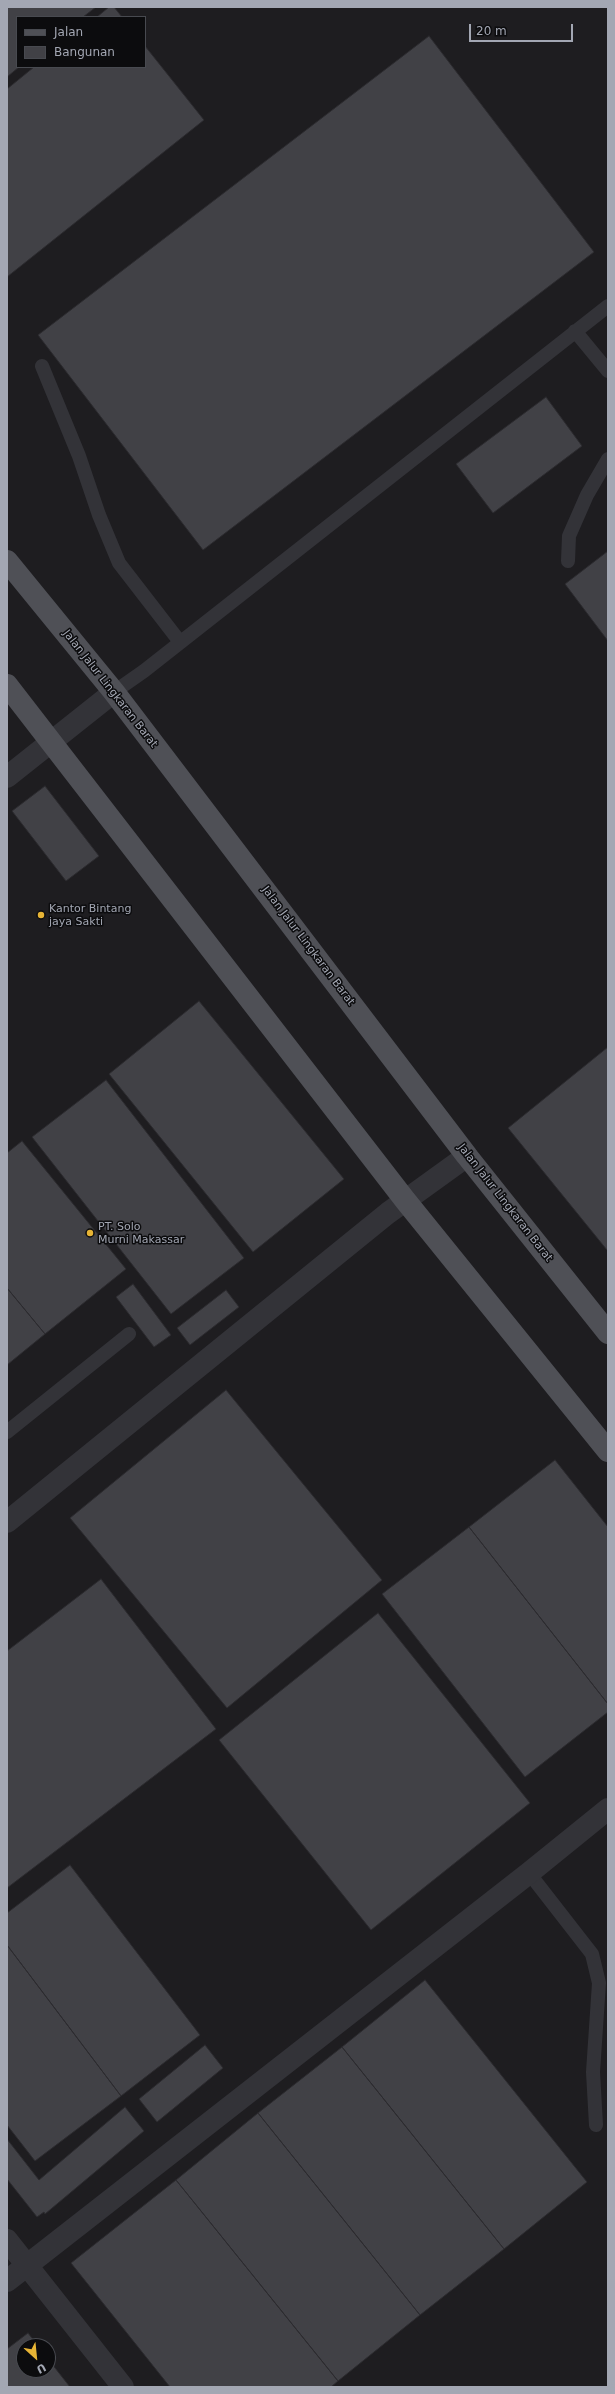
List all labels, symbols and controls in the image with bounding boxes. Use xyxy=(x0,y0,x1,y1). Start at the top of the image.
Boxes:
legend xyxy=(16,16,146,68)
scale bar xyxy=(471,16,575,42)
text: 20 m xyxy=(476,24,507,38)
text: Jalan xyxy=(54,25,83,39)
text: Bangunan xyxy=(54,45,115,59)
street label: Jalan Jalur Lingkaran Barat xyxy=(60,627,160,751)
street label: Jalan Jalur Lingkaran Barat xyxy=(259,884,357,1008)
place label: Kantor Bintang jaya Sakti xyxy=(49,902,131,928)
marker: Kantor Bintang jaya Sakti xyxy=(36,910,46,920)
street label: Jalan Jalur Lingkaran Barat xyxy=(455,1141,555,1265)
place label: PT. Solo Murni Makassar xyxy=(98,1220,184,1246)
marker: PT. Solo Murni Makassar xyxy=(85,1228,95,1238)
north arrow xyxy=(16,2338,56,2378)
text: U xyxy=(34,2360,48,2376)

